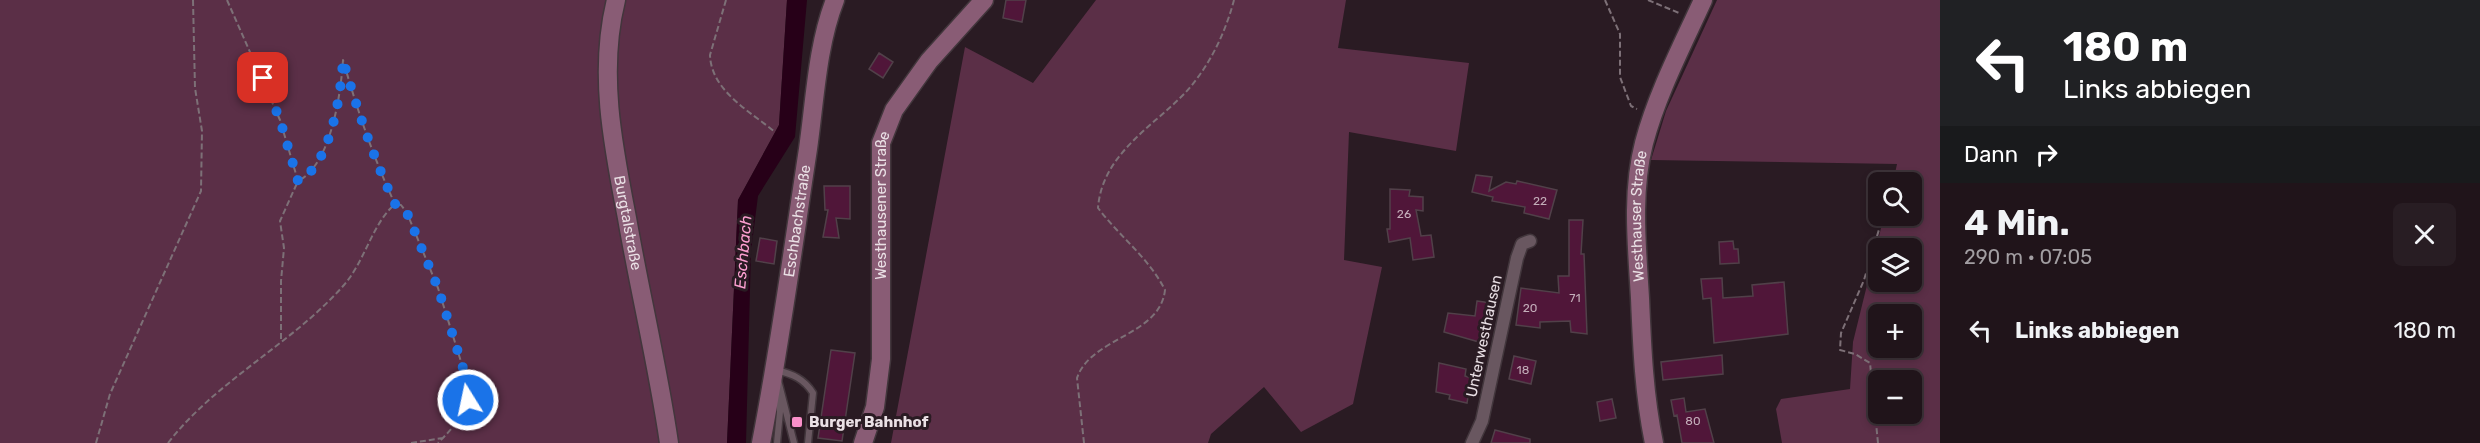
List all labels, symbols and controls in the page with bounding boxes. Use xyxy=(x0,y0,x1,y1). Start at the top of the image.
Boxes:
text: 180 m xyxy=(2063,22,2188,72)
icon: left xyxy=(1964,24,2042,102)
pin xyxy=(237,52,288,103)
icon: arrive xyxy=(246,61,279,94)
text: Links abbiegen xyxy=(2063,73,2251,105)
street label: Westhausener Straße xyxy=(872,128,894,280)
icon: right xyxy=(2030,138,2063,171)
text: Dann xyxy=(1964,141,2018,168)
street label: Westhauser Straße xyxy=(1627,149,1651,282)
street label: Eschbachstraße xyxy=(780,163,814,278)
map controls xyxy=(1868,172,1922,424)
button: search xyxy=(1868,172,1922,226)
street label: Burgtalstraße xyxy=(610,174,646,272)
house number: 22 xyxy=(1533,194,1547,208)
text: 4 Min. xyxy=(1964,201,2070,244)
button: close xyxy=(2393,203,2456,266)
house number: 26 xyxy=(1397,207,1411,221)
water label: Eschbach xyxy=(730,214,756,290)
button: layers xyxy=(1868,238,1922,292)
text: 290 m · 07:05 xyxy=(1964,245,2092,269)
street label: Unterwesthausen xyxy=(1462,273,1506,399)
house number: 71 xyxy=(1569,291,1581,305)
house number: 20 xyxy=(1523,301,1537,315)
button: + xyxy=(1868,304,1922,358)
icon: left xyxy=(1964,314,1997,347)
text: Links abbiegen xyxy=(2015,317,2179,344)
text: 180 m xyxy=(2394,317,2456,344)
house number: 18 xyxy=(1517,363,1529,377)
position arrow xyxy=(436,368,500,432)
button: − xyxy=(1868,370,1922,424)
place label: Burger Bahnhof xyxy=(809,413,929,431)
house number: 80 xyxy=(1685,414,1701,428)
marker: Burger Bahnhof xyxy=(790,415,804,429)

